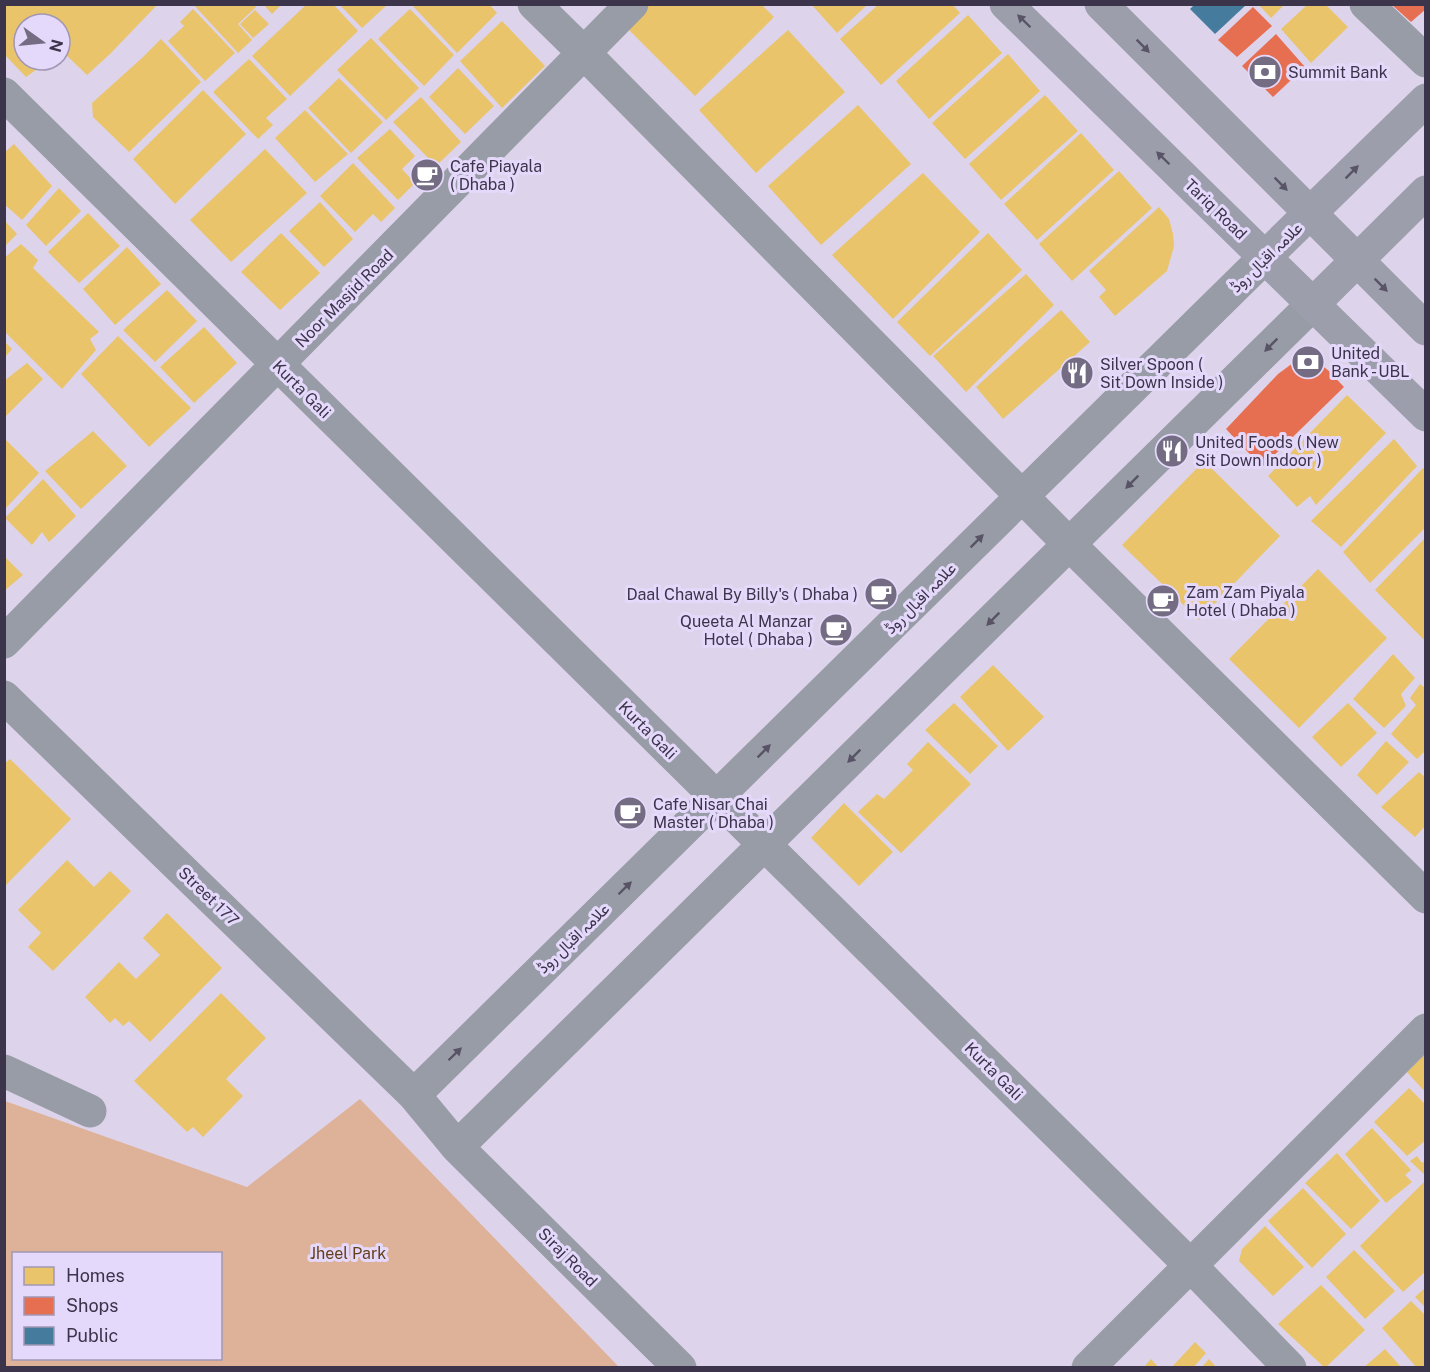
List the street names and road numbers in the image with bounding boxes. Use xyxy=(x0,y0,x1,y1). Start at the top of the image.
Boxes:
street label: Tariq Road xyxy=(1181,175,1251,244)
street label: علامہ اقبال روڈ xyxy=(1226,218,1307,297)
street label: Noor Masjid Road xyxy=(291,245,397,351)
street label: Kurta Gali xyxy=(269,356,335,422)
street label: علامہ اقبال روڈ xyxy=(881,559,961,639)
street label: Kurta Gali xyxy=(615,697,681,763)
street label: Street 177 xyxy=(175,863,243,930)
street label: علامہ اقبال روڈ xyxy=(533,899,614,978)
street label: Kurta Gali xyxy=(961,1038,1027,1104)
street label: Siraj Road xyxy=(534,1224,601,1291)

